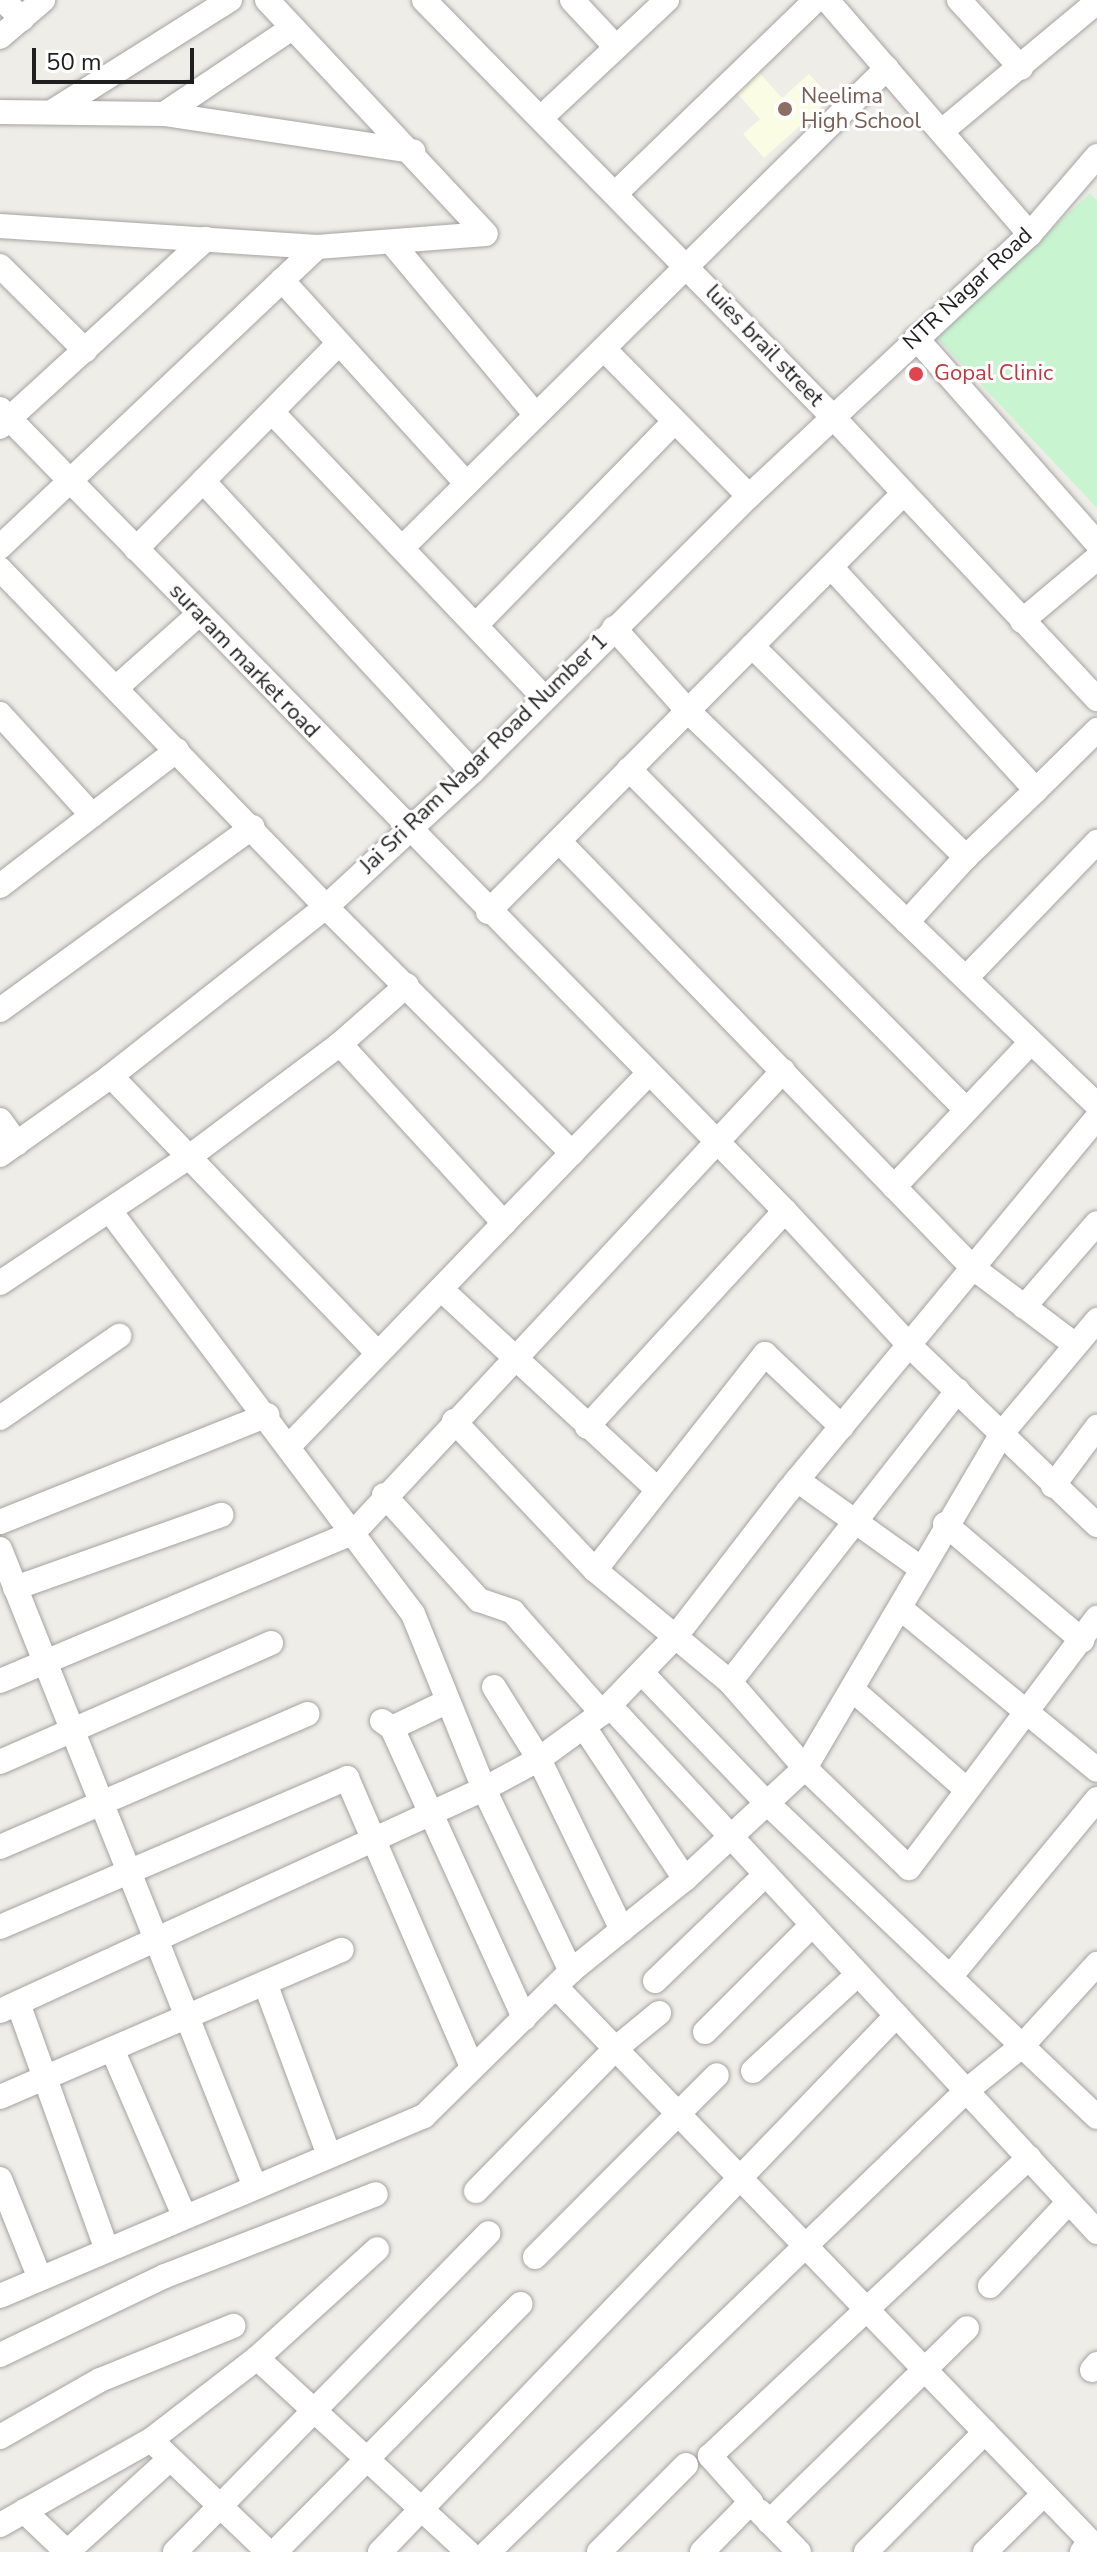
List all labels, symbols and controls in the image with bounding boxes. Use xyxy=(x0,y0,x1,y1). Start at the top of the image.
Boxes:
scale bar xyxy=(36,32,198,82)
text: 50 m xyxy=(46,46,102,78)
place label: Neelima High School xyxy=(801,83,921,134)
marker: Neelima High School xyxy=(776,100,794,118)
street label: NTR Nagar Road xyxy=(898,222,1038,356)
street label: luies brail street xyxy=(699,280,829,412)
place label: Gopal Clinic xyxy=(934,361,1053,387)
marker: Gopal Clinic xyxy=(905,363,927,385)
street label: suraram market road xyxy=(163,578,325,744)
street label: Jai Sri Ram Nagar Road Number 1 xyxy=(355,628,613,880)

